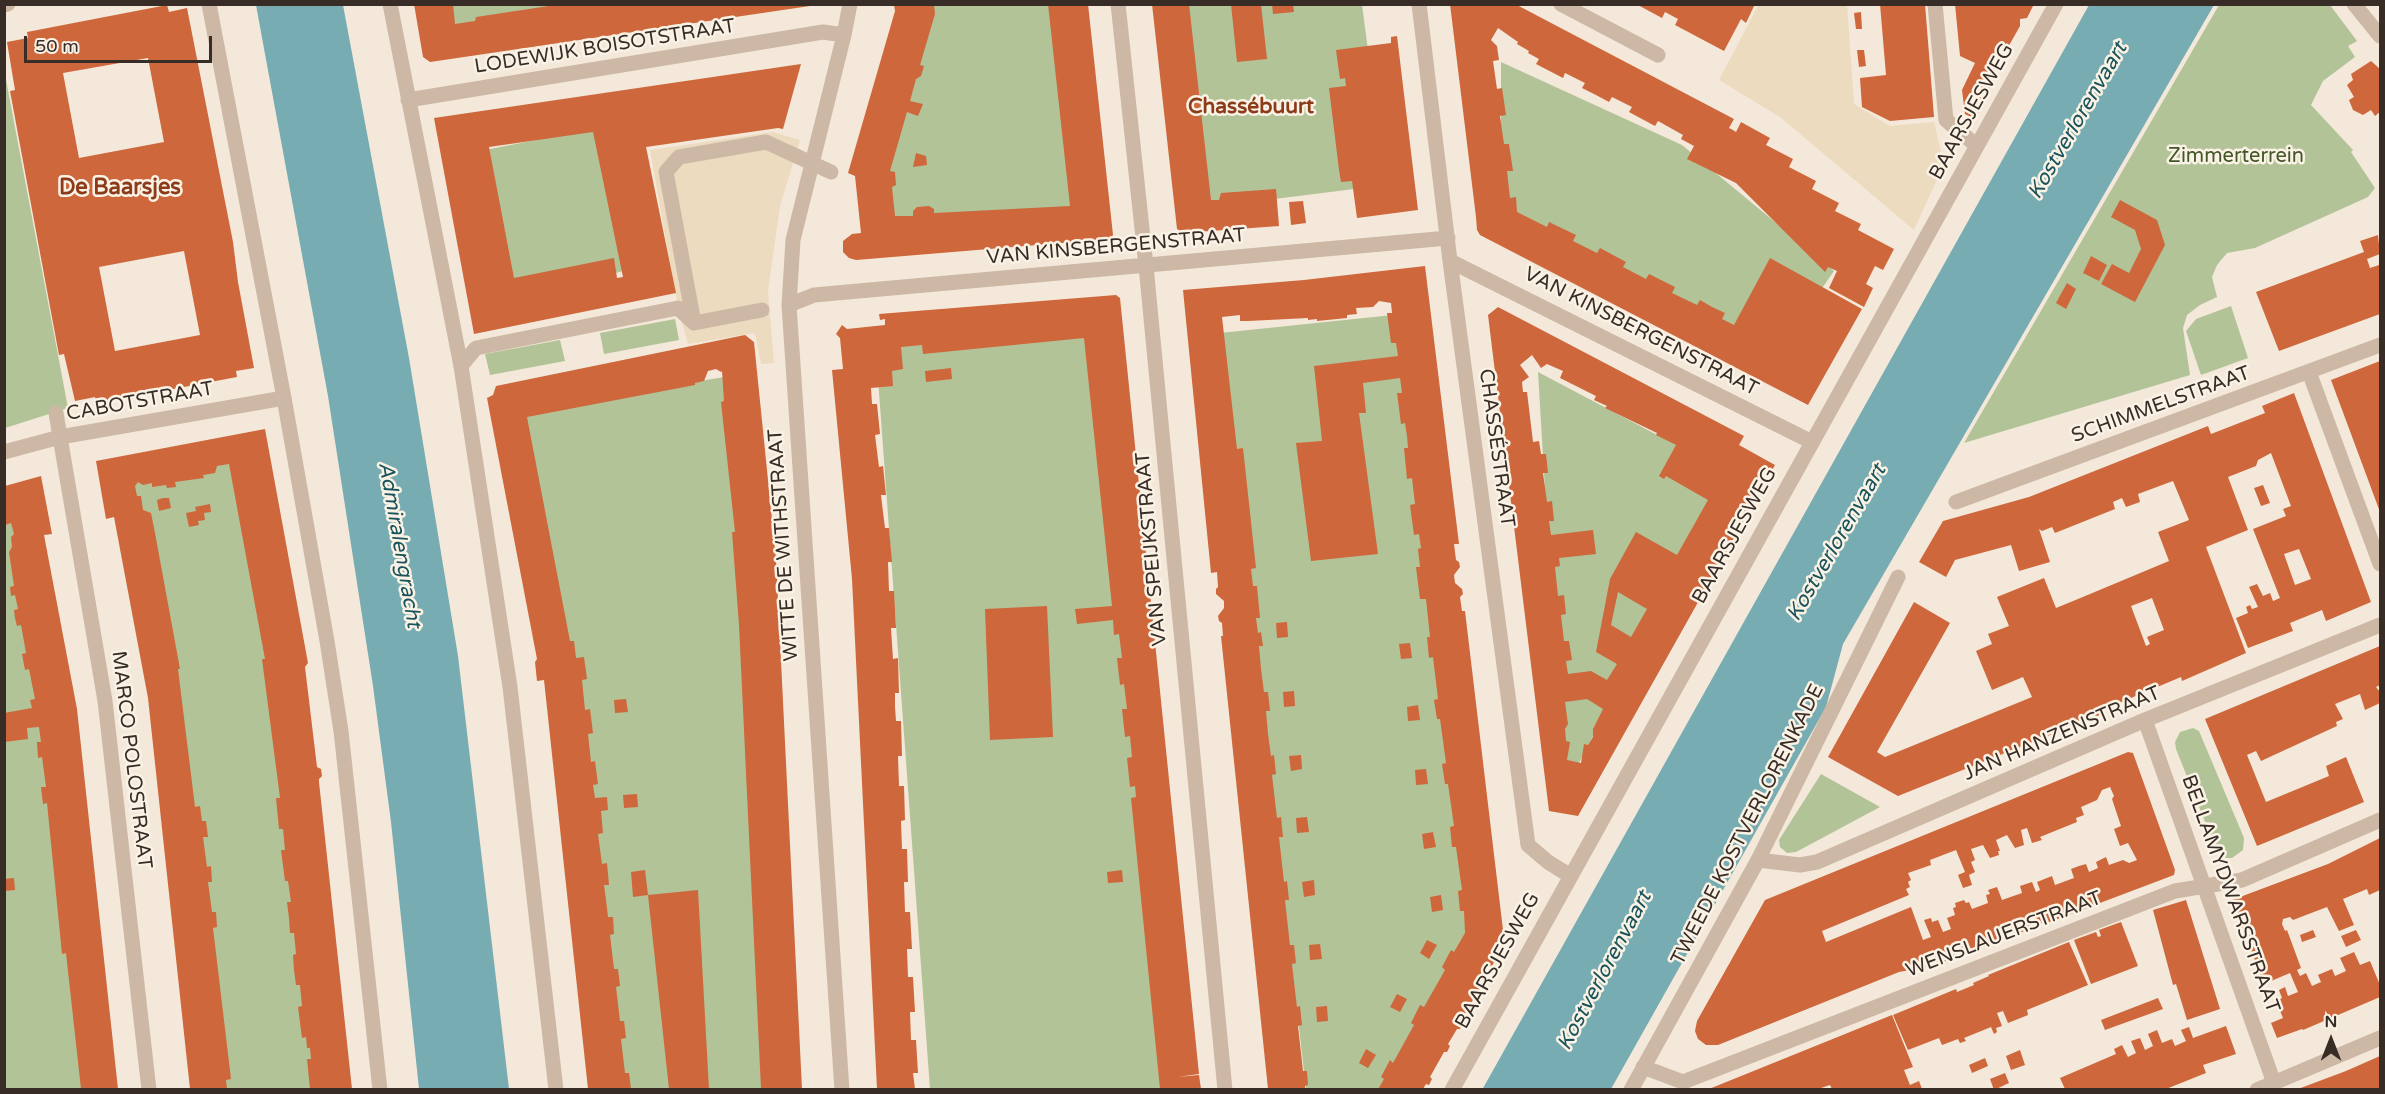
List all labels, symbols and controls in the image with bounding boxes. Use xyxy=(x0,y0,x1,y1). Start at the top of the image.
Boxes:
street label: LODEWIJK BOISOTSTRAAT xyxy=(473,15,737,79)
scale bar xyxy=(27,24,214,62)
text: 50 m xyxy=(35,35,79,57)
water label: Kostverlorenvaart xyxy=(2023,38,2133,204)
street label: BAARSJESWEG xyxy=(1925,40,2019,184)
district label: Chassébuurt xyxy=(1188,94,1314,120)
park label: Zimmerterrein xyxy=(2168,145,2304,169)
district label: De Baarsjes xyxy=(59,175,181,201)
street label: VAN KINSBERGENSTRAAT xyxy=(986,224,1246,270)
street label: VAN KINSBERGENSTRAAT xyxy=(1520,262,1762,402)
street label: SCHIMMELSTRAAT xyxy=(2068,362,2254,448)
street label: CHASSÉSTRAAT xyxy=(1473,367,1519,529)
street label: CABOTSTRAAT xyxy=(65,377,215,427)
street label: WITTE DE WITHSTRAAT xyxy=(764,428,804,662)
street label: VAN SPEIJKSTRAAT xyxy=(1132,451,1172,647)
water label: Admiralengracht xyxy=(372,460,426,630)
water label: Kostverlorenvaart xyxy=(1782,460,1892,626)
street label: BAARSJESWEG xyxy=(1688,464,1782,608)
street label: MARCO POLOSTRAAT xyxy=(106,650,156,870)
street label: TWEEDE KOSTVERLORENKADE xyxy=(1667,681,1829,969)
street label: JAN HANZENSTRAAT xyxy=(1960,682,2164,786)
street label: BELLAMYDWARSSTRAAT xyxy=(2176,772,2284,1016)
water label: Kostverlorenvaart xyxy=(1552,887,1658,1055)
street label: WENSLAUERSTRAAT xyxy=(1903,887,2105,983)
street label: BAARSJESWEG xyxy=(1451,889,1545,1033)
north arrow xyxy=(2301,1010,2361,1070)
text: N xyxy=(2325,1012,2337,1032)

